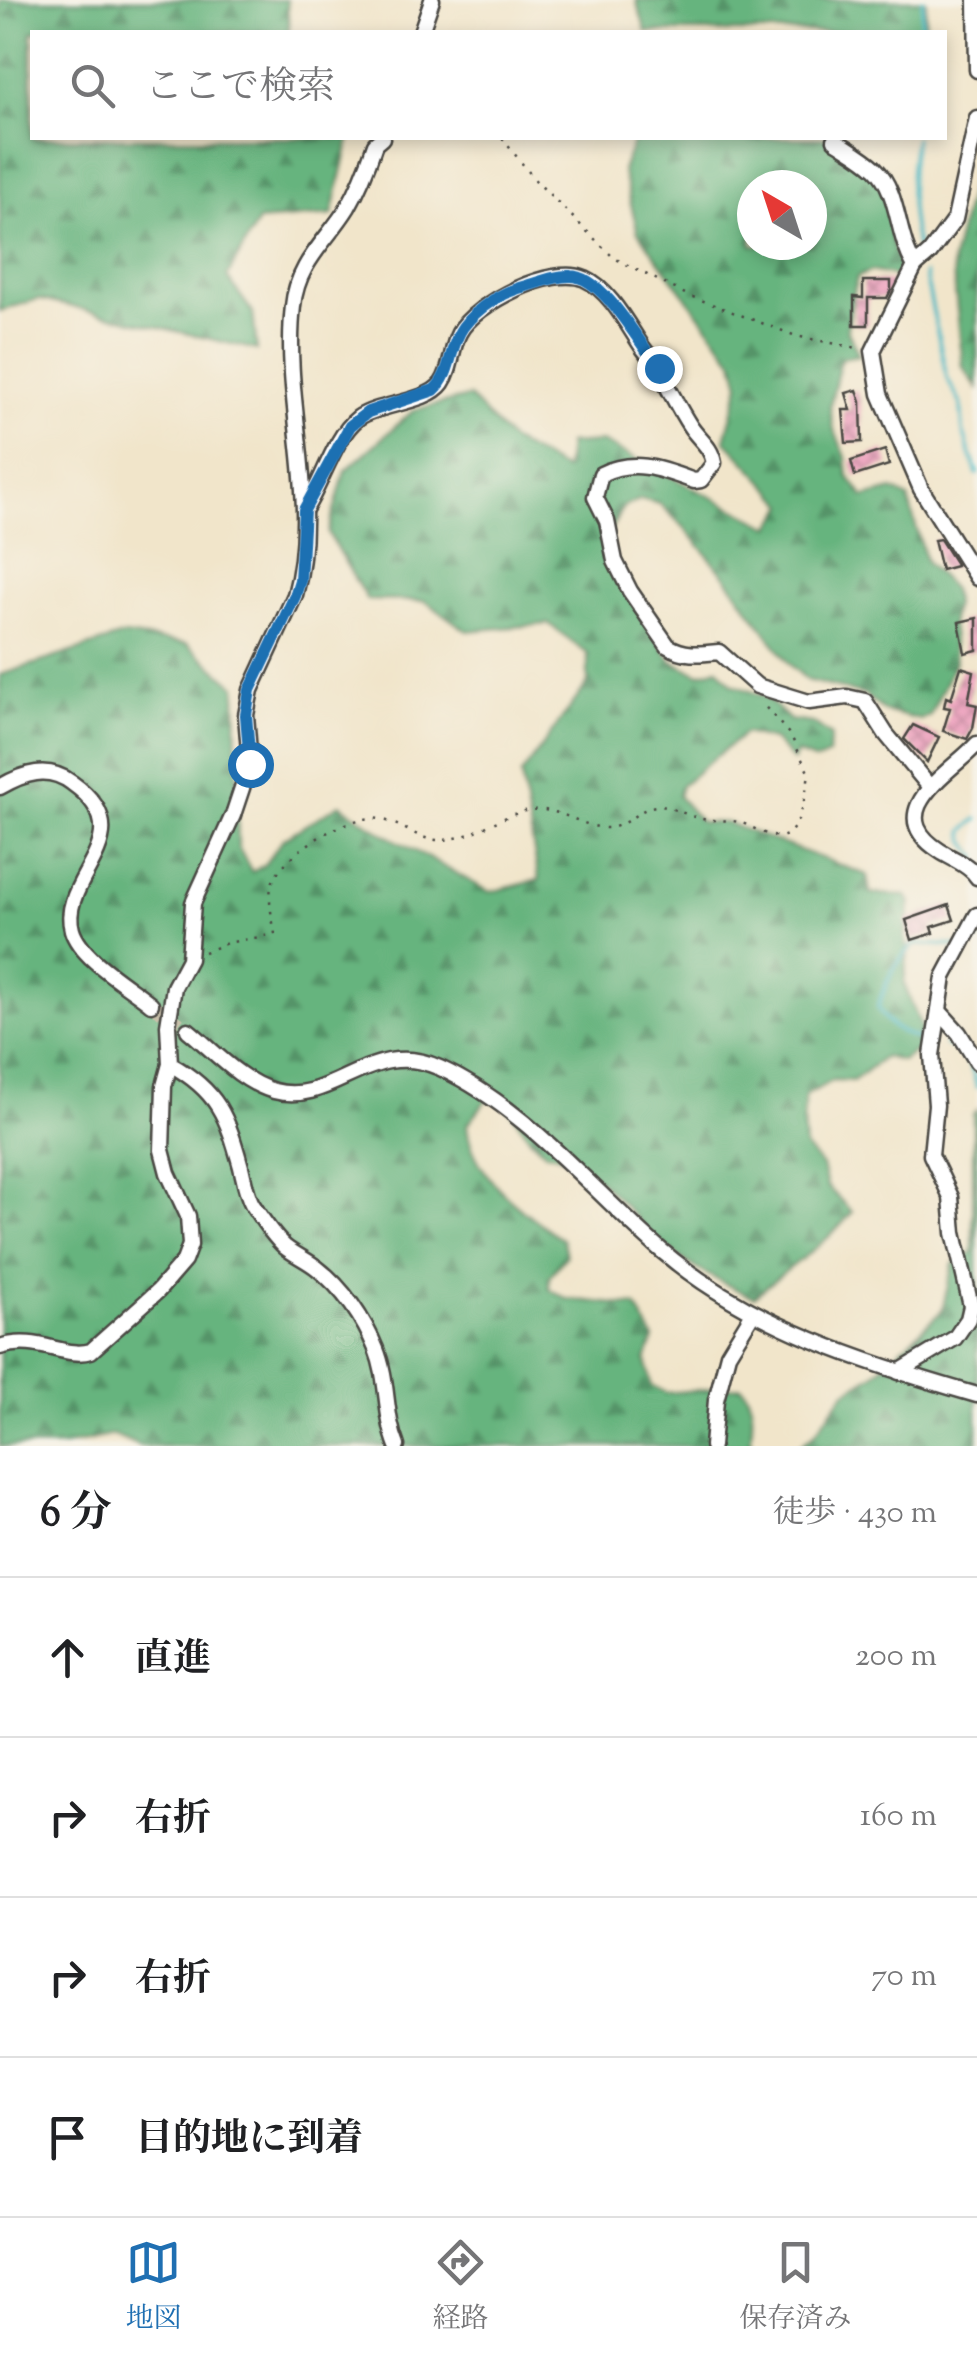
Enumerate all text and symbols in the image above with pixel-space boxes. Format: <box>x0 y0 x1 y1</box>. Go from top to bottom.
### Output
search box <box>30 30 947 140</box>
icon: search <box>65 58 120 113</box>
text: ここで検索 <box>145 62 335 116</box>
north arrow <box>737 170 827 260</box>
route end <box>637 346 683 392</box>
route start <box>228 742 274 788</box>
text: 6 分 <box>40 1485 112 1545</box>
text: 徒歩 · 430 m <box>772 1491 937 1537</box>
icon: ahead <box>40 1630 95 1685</box>
text: 直進 <box>135 1634 211 1688</box>
text: 200 m <box>855 1634 937 1680</box>
icon: right <box>40 1790 95 1845</box>
text: 右折 <box>135 1794 211 1848</box>
text: 160 m <box>860 1794 937 1840</box>
icon: right <box>40 1950 95 2005</box>
text: 右折 <box>135 1954 211 2008</box>
text: 70 m <box>871 1954 937 2000</box>
icon: arrive <box>40 2110 95 2165</box>
text: 目的地に到着 <box>135 2114 363 2168</box>
tab: 地図 <box>125 2235 182 2340</box>
tab: 経路 <box>432 2235 489 2340</box>
tab: 保存済み <box>739 2235 852 2340</box>

